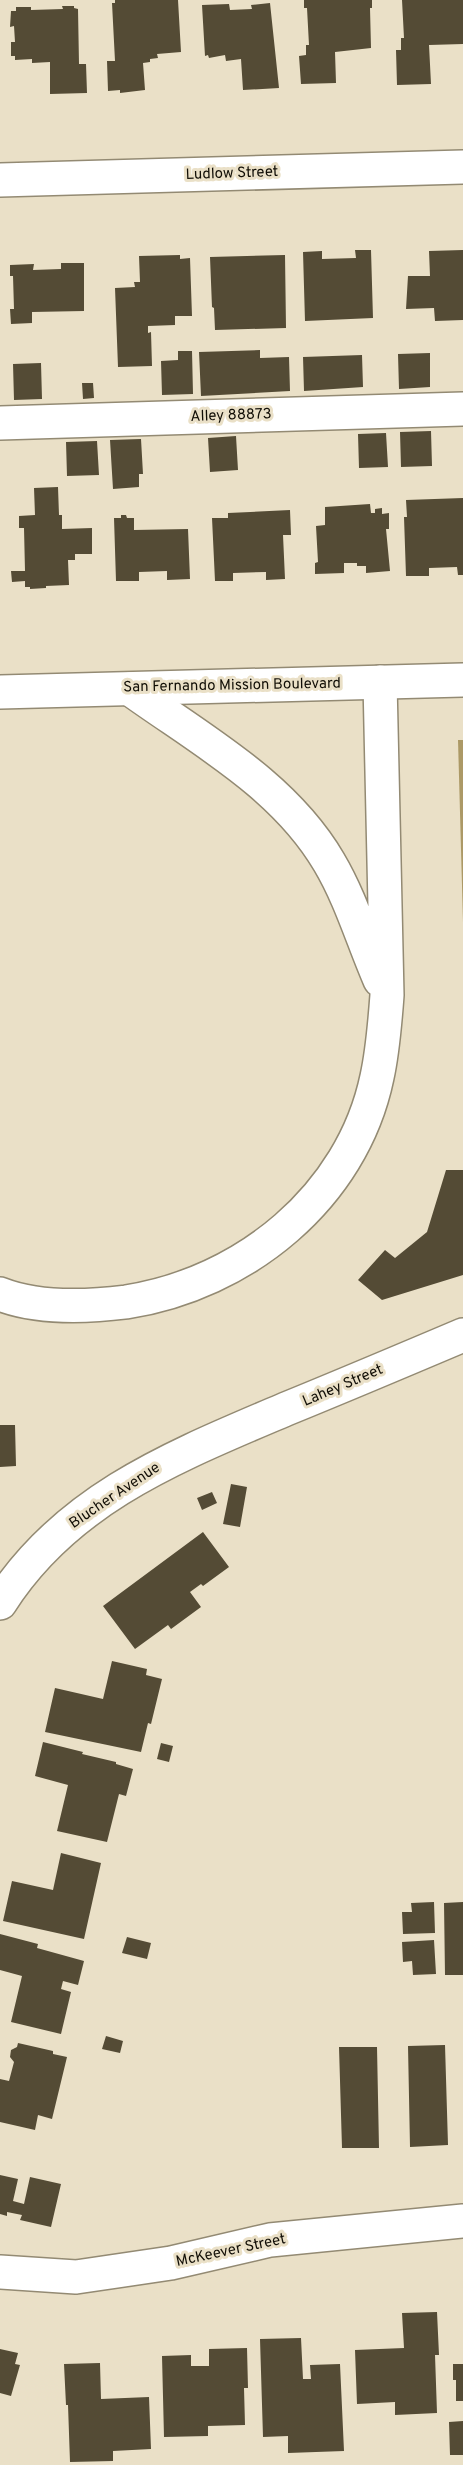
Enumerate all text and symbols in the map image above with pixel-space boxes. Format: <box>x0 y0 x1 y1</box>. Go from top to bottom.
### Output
street label: Ludlow Street <box>185 163 279 185</box>
street label: Alley 88873 <box>190 405 272 427</box>
street label: San Fernando Mission Boulevard <box>123 675 341 697</box>
street label: Lahey Street <box>300 1361 386 1411</box>
street label: Blucher Avenue <box>66 1459 164 1533</box>
street label: McKeever Street <box>174 2230 288 2272</box>

